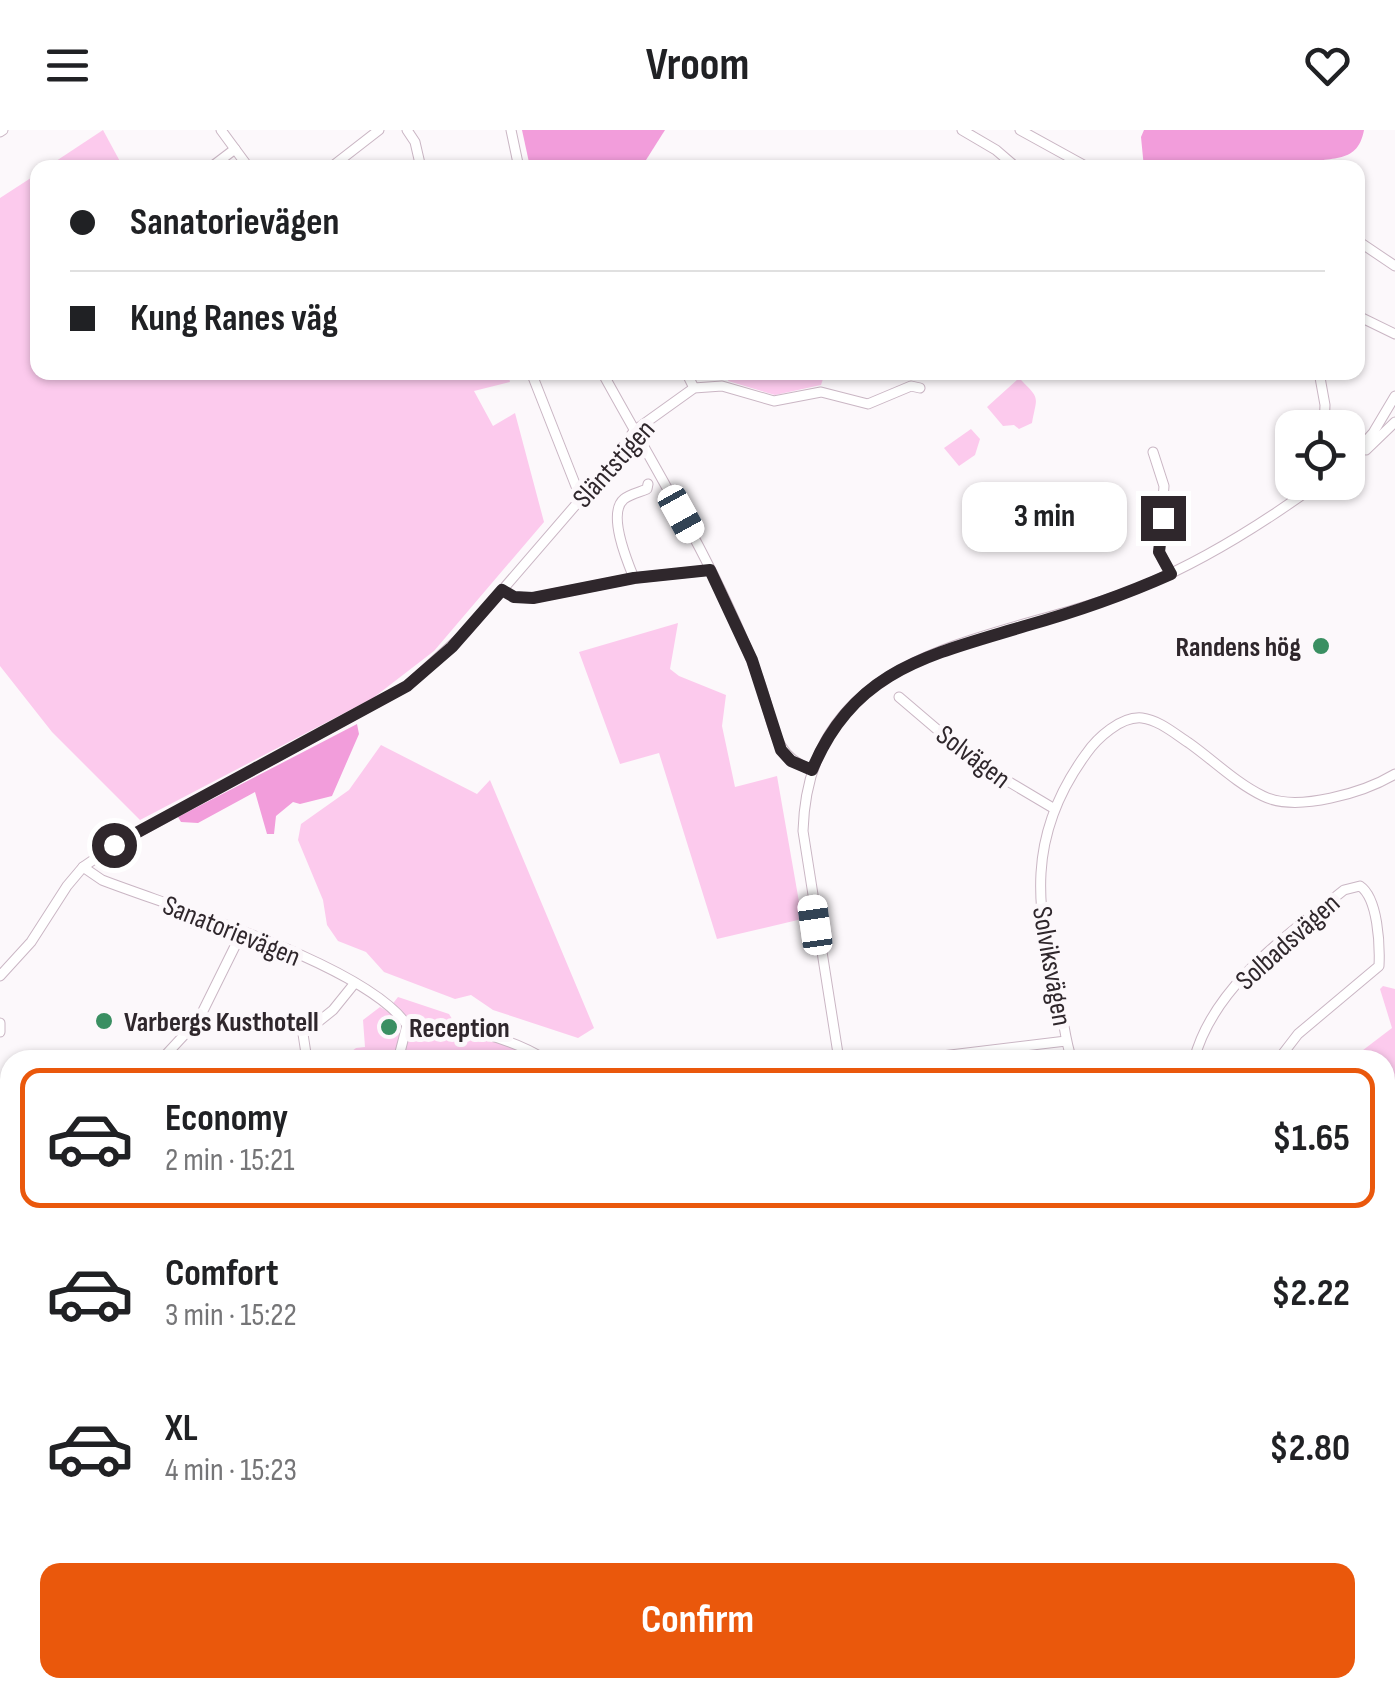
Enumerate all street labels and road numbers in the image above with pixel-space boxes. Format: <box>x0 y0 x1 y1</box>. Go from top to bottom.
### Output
street label: Släntstigen <box>566 413 662 515</box>
street label: Solvägen <box>929 719 1017 796</box>
street label: Solbadsvägen <box>1229 887 1347 997</box>
street label: Sanatorievägen <box>158 889 305 974</box>
street label: Solviksvägen <box>1025 904 1078 1029</box>

